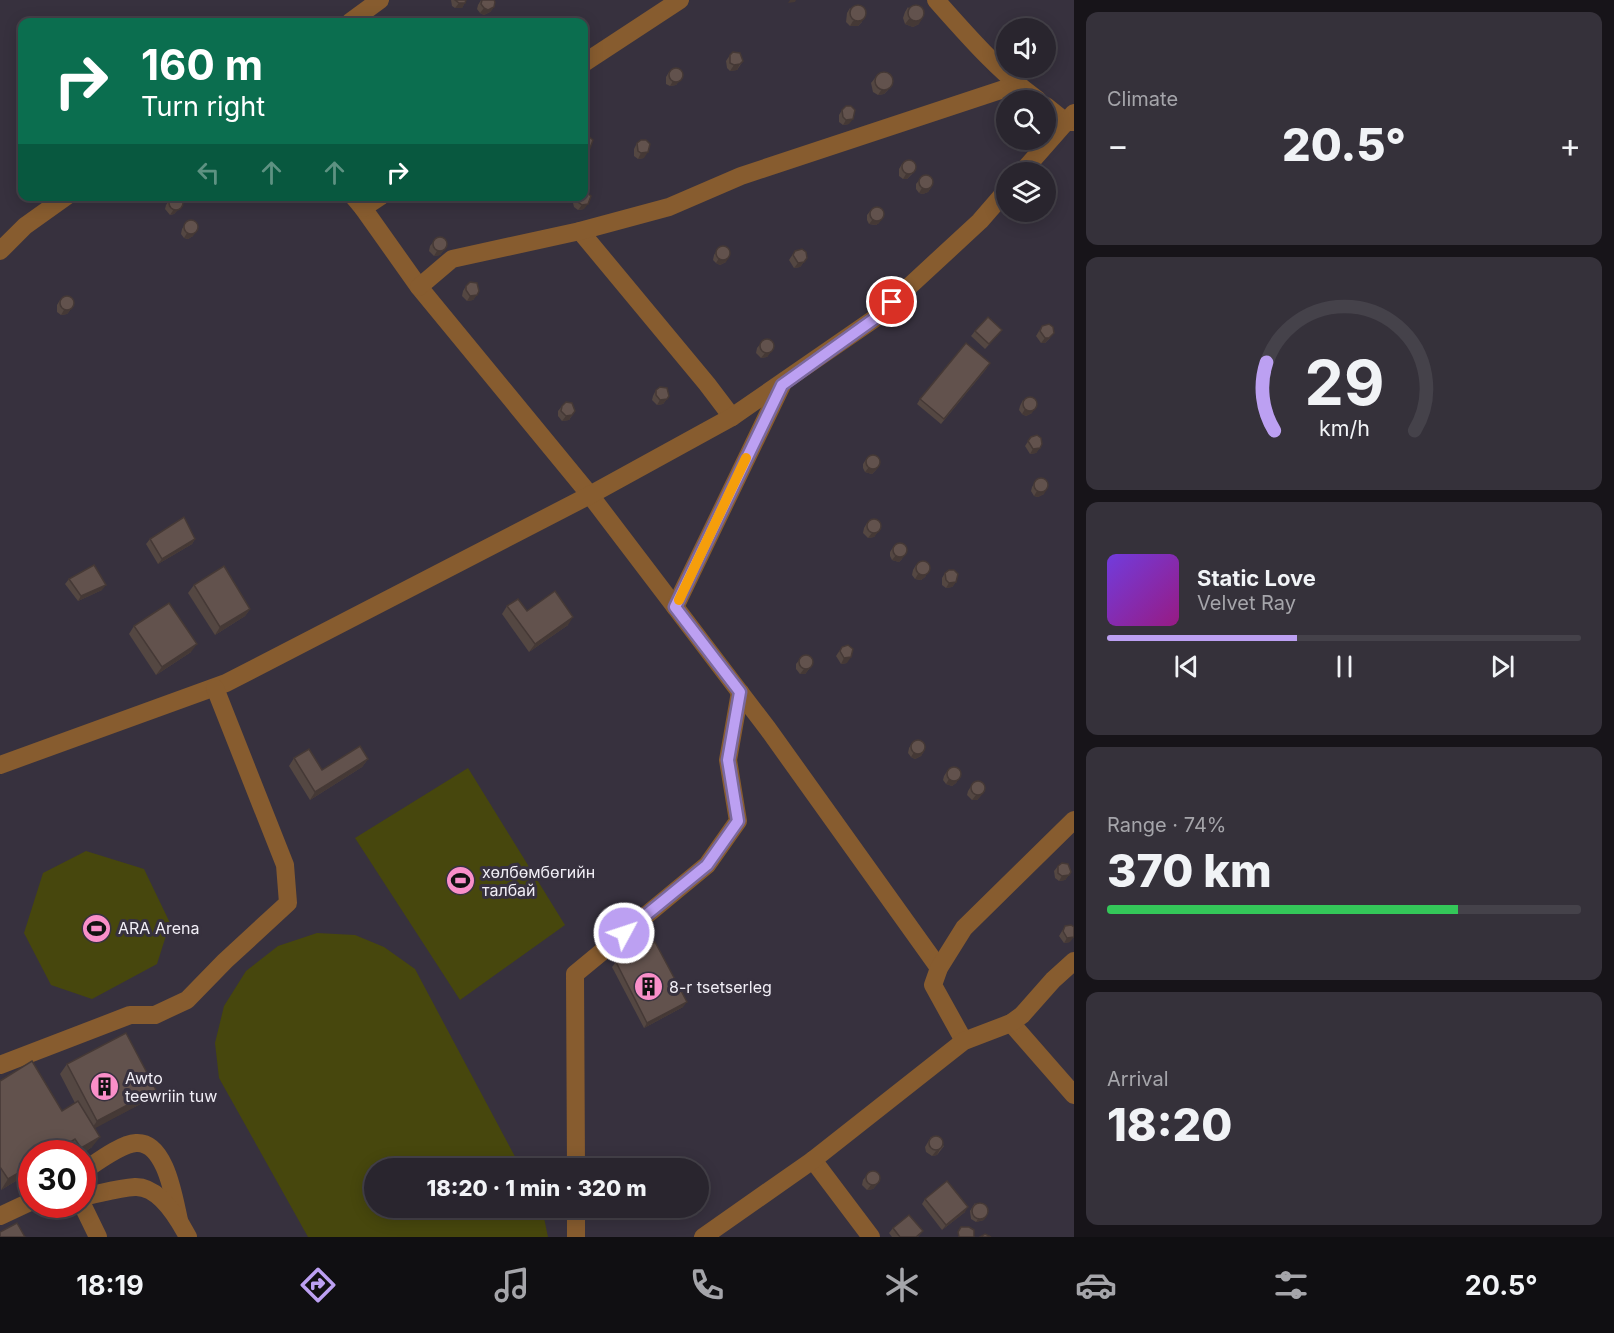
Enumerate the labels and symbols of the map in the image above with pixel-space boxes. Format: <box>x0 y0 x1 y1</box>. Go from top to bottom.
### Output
pin <box>866 276 917 327</box>
place label: хөлбөмбөгийн талбай <box>482 862 595 900</box>
sports icon: хөлбөмбөгийн талбай <box>445 865 477 897</box>
position arrow <box>592 901 656 965</box>
sports icon: ARA Arena <box>81 912 113 944</box>
place label: ARA Arena <box>118 918 199 938</box>
building icon: 8-r tsetserleg <box>632 971 664 1003</box>
place label: 8-r tsetserleg <box>669 977 772 997</box>
place label: Awto teewriin tuw <box>125 1068 217 1106</box>
building icon: Awto teewriin tuw <box>88 1071 120 1103</box>
speed limit sign: 30 <box>18 1140 96 1218</box>

